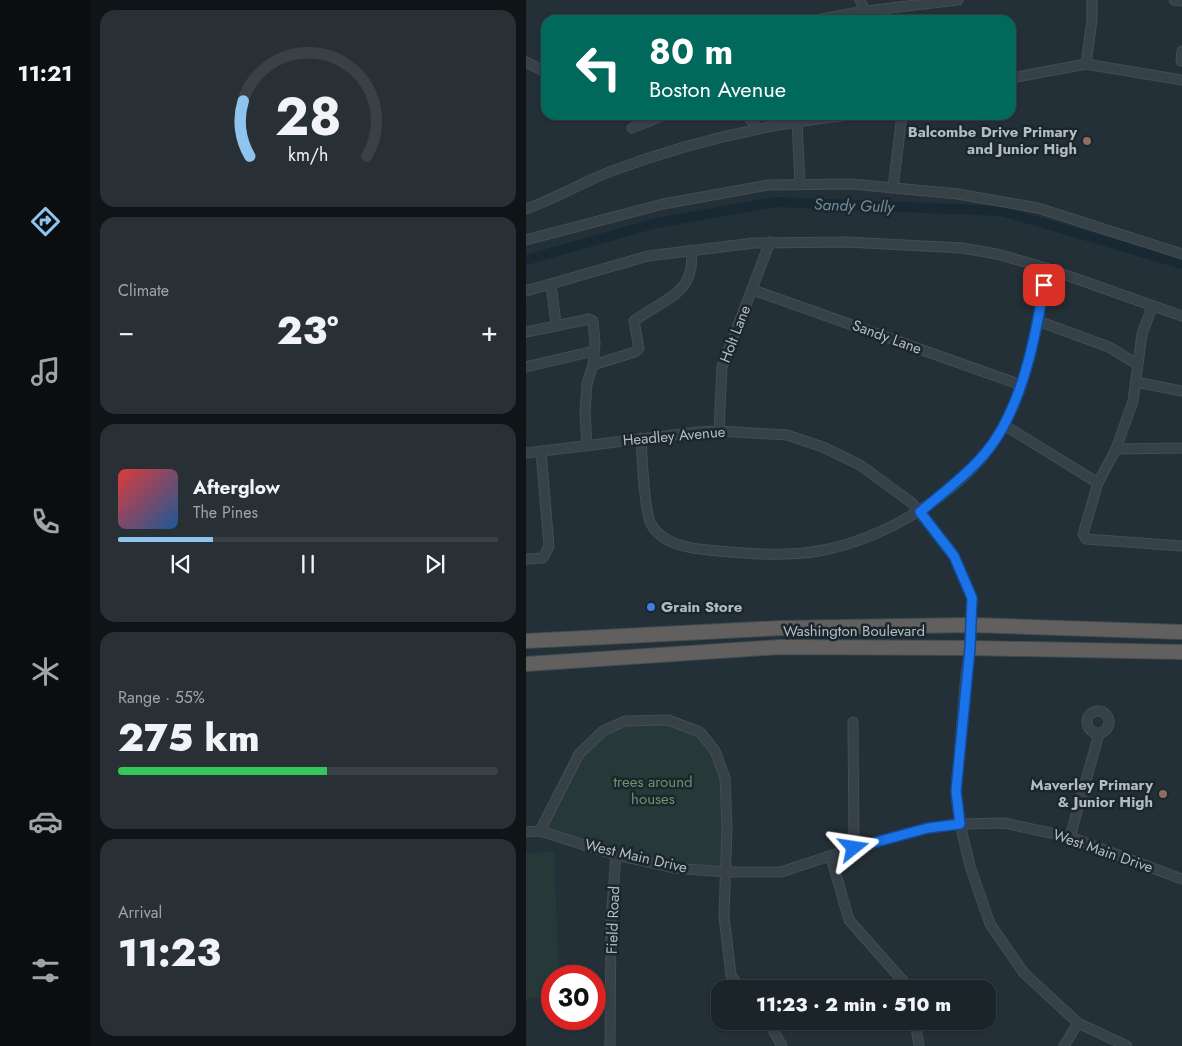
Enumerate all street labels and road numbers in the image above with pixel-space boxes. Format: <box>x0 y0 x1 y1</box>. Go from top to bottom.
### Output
street label: Holt Lane <box>714 302 756 366</box>
street label: Sandy Lane <box>849 314 925 360</box>
street label: Headley Avenue <box>622 421 727 451</box>
street label: Washington Boulevard <box>783 620 925 642</box>
street label: West Main Drive <box>1050 824 1156 879</box>
street label: West Main Drive <box>583 834 690 879</box>
street label: Field Road <box>601 886 625 954</box>

